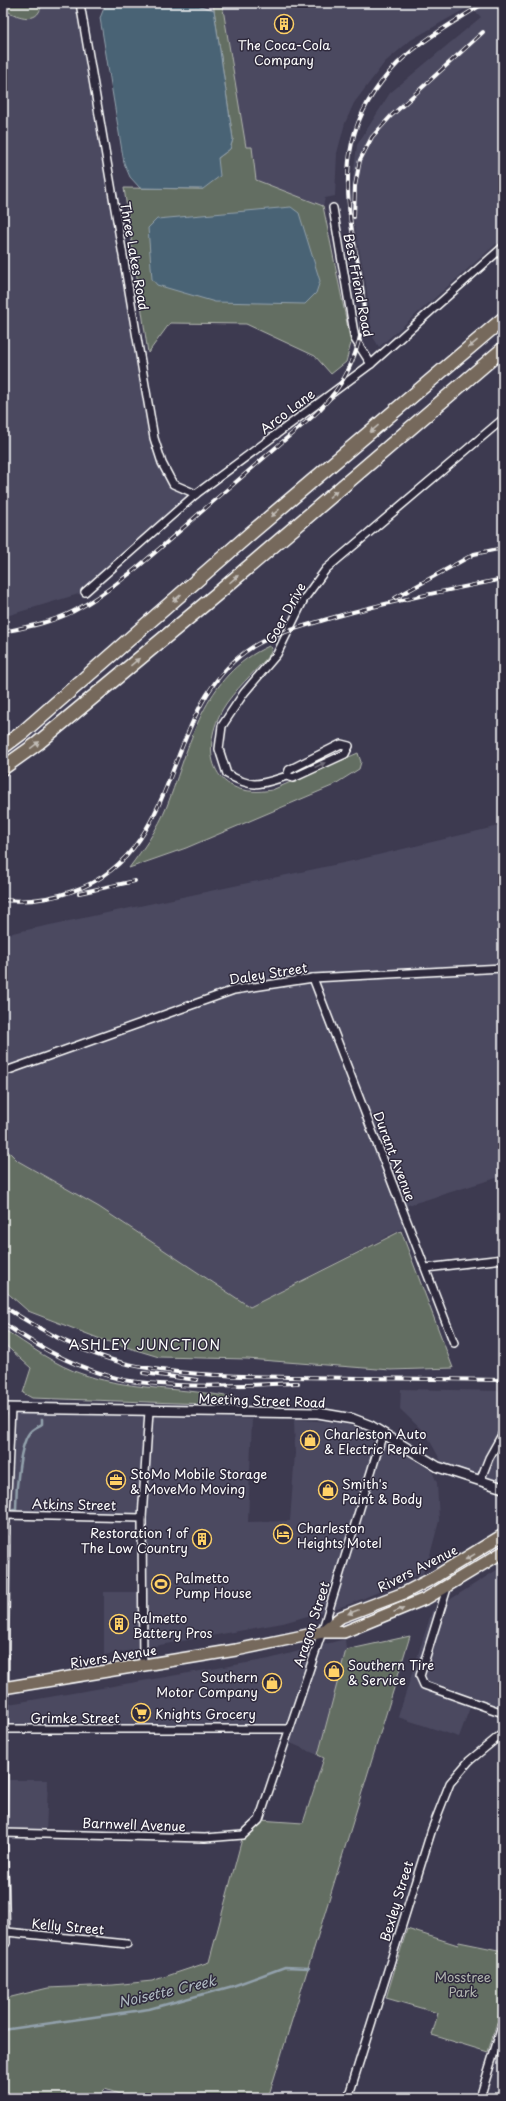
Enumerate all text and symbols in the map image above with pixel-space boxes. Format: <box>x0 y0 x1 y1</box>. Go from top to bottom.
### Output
building icon: The Coca-Cola Company <box>273 13 295 35</box>
place label: The Coca-Cola Company <box>238 35 331 69</box>
street label: Three Lakes Road <box>116 200 154 312</box>
street label: Best Friend Road <box>340 232 378 338</box>
one-way arrow <box>468 340 479 349</box>
street label: Arco Lane <box>255 384 319 438</box>
one-way arrow <box>369 424 380 433</box>
one-way arrow <box>328 490 338 499</box>
one-way arrow <box>271 508 280 517</box>
one-way arrow <box>229 574 240 583</box>
street label: Goer Drive <box>260 579 310 647</box>
one-way arrow <box>172 593 182 603</box>
one-way arrow <box>129 658 140 667</box>
one-way arrow <box>29 741 40 749</box>
one-way arrow <box>314 762 326 768</box>
street label: Daley Street <box>227 957 309 989</box>
street label: Durant Avenue <box>369 1108 421 1204</box>
district label: ASHLEY JUNCTION <box>69 1334 221 1355</box>
street label: Meeting Street Road <box>198 1388 326 1412</box>
place label: Charleston Auto & Electric Repair <box>324 1424 428 1458</box>
shop icon: Charleston Auto & Electric Repair <box>299 1429 321 1451</box>
place label: StoMo Mobile Storage & MoveMo Moving <box>130 1464 267 1498</box>
office icon: StoMo Mobile Storage & MoveMo Moving <box>105 1469 127 1491</box>
place label: Smith's Paint & Body <box>342 1474 422 1508</box>
shop icon: Smith's Paint & Body <box>317 1479 339 1501</box>
street label: Atkins Street <box>32 1494 116 1514</box>
place label: Charleston Heights Motel <box>297 1518 382 1552</box>
place label: Restoration 1 of The Low Country <box>81 1523 189 1557</box>
hotel icon: Charleston Heights Motel <box>272 1523 294 1545</box>
building icon: Restoration 1 of The Low Country <box>191 1528 213 1550</box>
street label: Rivers Avenue <box>374 1540 460 1596</box>
one-way arrow <box>464 1553 476 1560</box>
place label: Palmetto Pump House <box>175 1568 252 1602</box>
sports icon: Palmetto Pump House <box>150 1573 172 1595</box>
street label: Aragon Street <box>288 1579 334 1669</box>
one-way arrow <box>393 1607 405 1613</box>
place label: Palmetto Battery Pros <box>133 1608 213 1642</box>
one-way arrow <box>347 1610 359 1616</box>
building icon: Palmetto Battery Pros <box>108 1613 130 1635</box>
street label: Rivers Avenue <box>68 1640 158 1672</box>
place label: Southern Tire & Service <box>348 1655 434 1689</box>
shop icon: Southern Tire & Service <box>323 1660 345 1682</box>
place label: Southern Motor Company <box>156 1667 258 1701</box>
shop icon: Southern Motor Company <box>261 1672 283 1694</box>
supermarket icon: Knights Grocery <box>130 1702 152 1724</box>
place label: Knights Grocery <box>155 1704 256 1723</box>
street label: Grimke Street <box>31 1708 119 1727</box>
street label: Barnwell Avenue <box>82 1813 186 1835</box>
street label: Bexley Street <box>375 1858 417 1944</box>
street label: Kelly Street <box>31 1913 105 1939</box>
park label: Mosstree Park <box>435 1967 491 2001</box>
water label: Noisette Creek <box>116 1969 219 2012</box>

